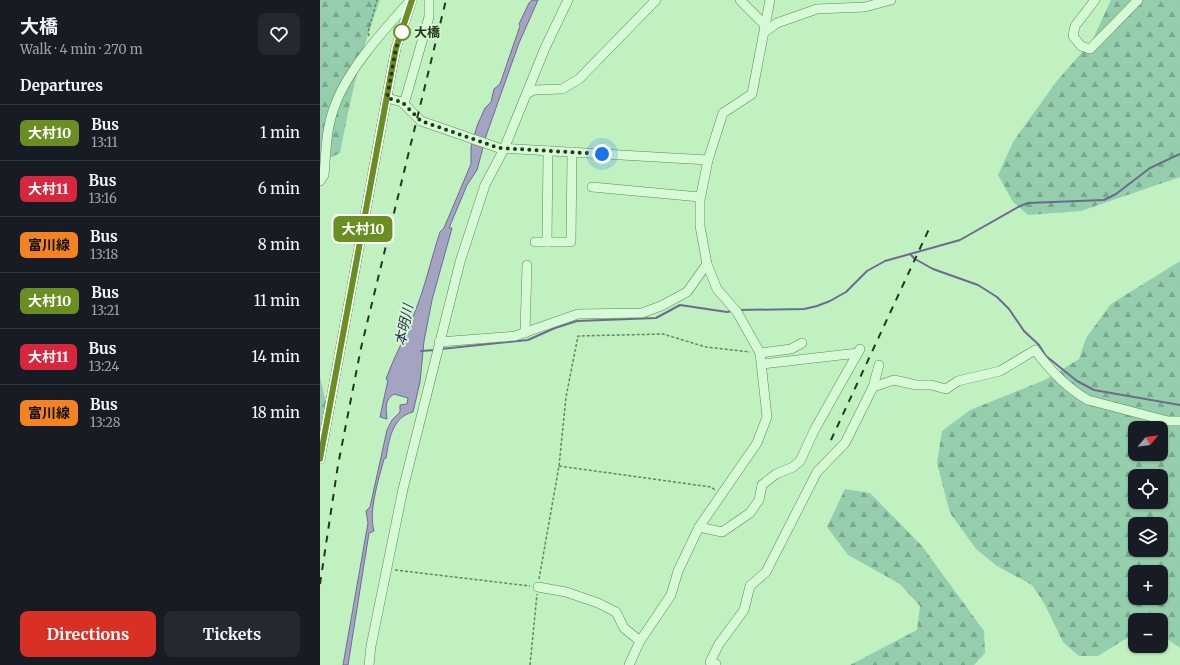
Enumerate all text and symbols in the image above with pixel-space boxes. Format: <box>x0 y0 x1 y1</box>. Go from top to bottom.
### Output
button: heart <box>258 13 300 55</box>
text: 大橋 <box>20 14 58 38</box>
marker: 大橋 <box>393 23 411 41</box>
place label: 大橋 <box>414 24 440 41</box>
text: Walk · 4 min · 270 m <box>20 41 143 58</box>
text: Departures <box>20 76 103 95</box>
text: Bus <box>91 115 119 134</box>
text: 1 min <box>260 123 300 142</box>
text: 大村10 <box>28 124 71 142</box>
text: 13:11 <box>91 134 118 151</box>
your location <box>592 144 612 164</box>
text: Bus <box>89 171 116 190</box>
text: 6 min <box>258 179 300 198</box>
text: 大村11 <box>28 180 69 198</box>
text: 13:16 <box>89 190 117 207</box>
line badge: 大村10 <box>335 216 391 242</box>
text: 大村10 <box>341 220 385 238</box>
text: Bus <box>90 227 118 246</box>
text: 8 min <box>258 235 300 254</box>
text: 富川線 <box>28 236 70 254</box>
text: 13:18 <box>90 246 118 263</box>
text: Bus <box>91 283 119 302</box>
text: 11 min <box>254 291 300 310</box>
text: 大村10 <box>28 292 71 310</box>
water label: 本明川 <box>391 301 418 347</box>
text: 13:21 <box>91 302 120 319</box>
text: Bus <box>89 339 116 358</box>
text: 14 min <box>252 347 300 366</box>
text: 大村11 <box>28 348 69 366</box>
text: 13:24 <box>89 358 119 375</box>
text: Bus <box>90 395 118 414</box>
text: 18 min <box>252 403 300 422</box>
text: 富川線 <box>28 404 70 422</box>
text: 13:28 <box>90 414 121 431</box>
north arrow <box>1128 421 1168 461</box>
map controls <box>1128 421 1168 653</box>
button: locate <box>1128 469 1168 509</box>
button: layers <box>1128 517 1168 557</box>
button: + <box>1128 565 1168 605</box>
button: Directions <box>20 611 156 657</box>
button: Tickets <box>164 611 300 657</box>
button: − <box>1128 613 1168 653</box>

